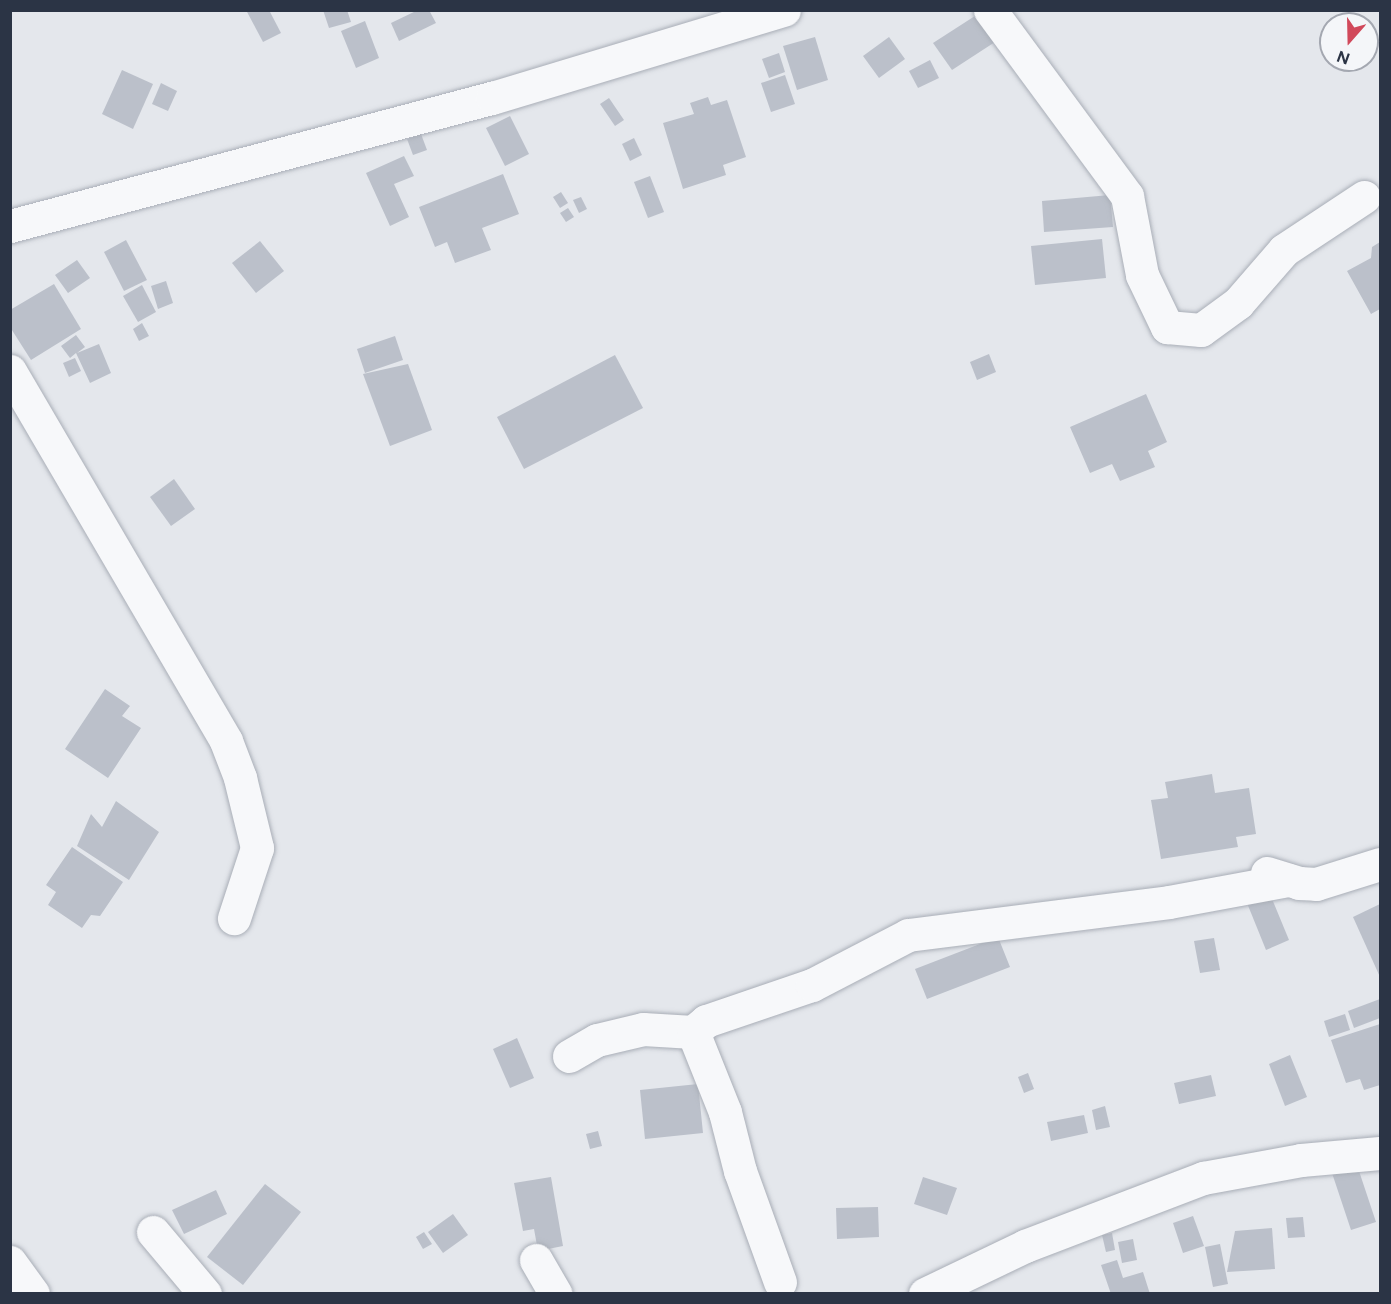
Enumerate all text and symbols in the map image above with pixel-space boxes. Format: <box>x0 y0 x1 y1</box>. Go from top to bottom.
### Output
north arrow <box>1319 12 1379 72</box>
text: N <box>1334 46 1352 69</box>

